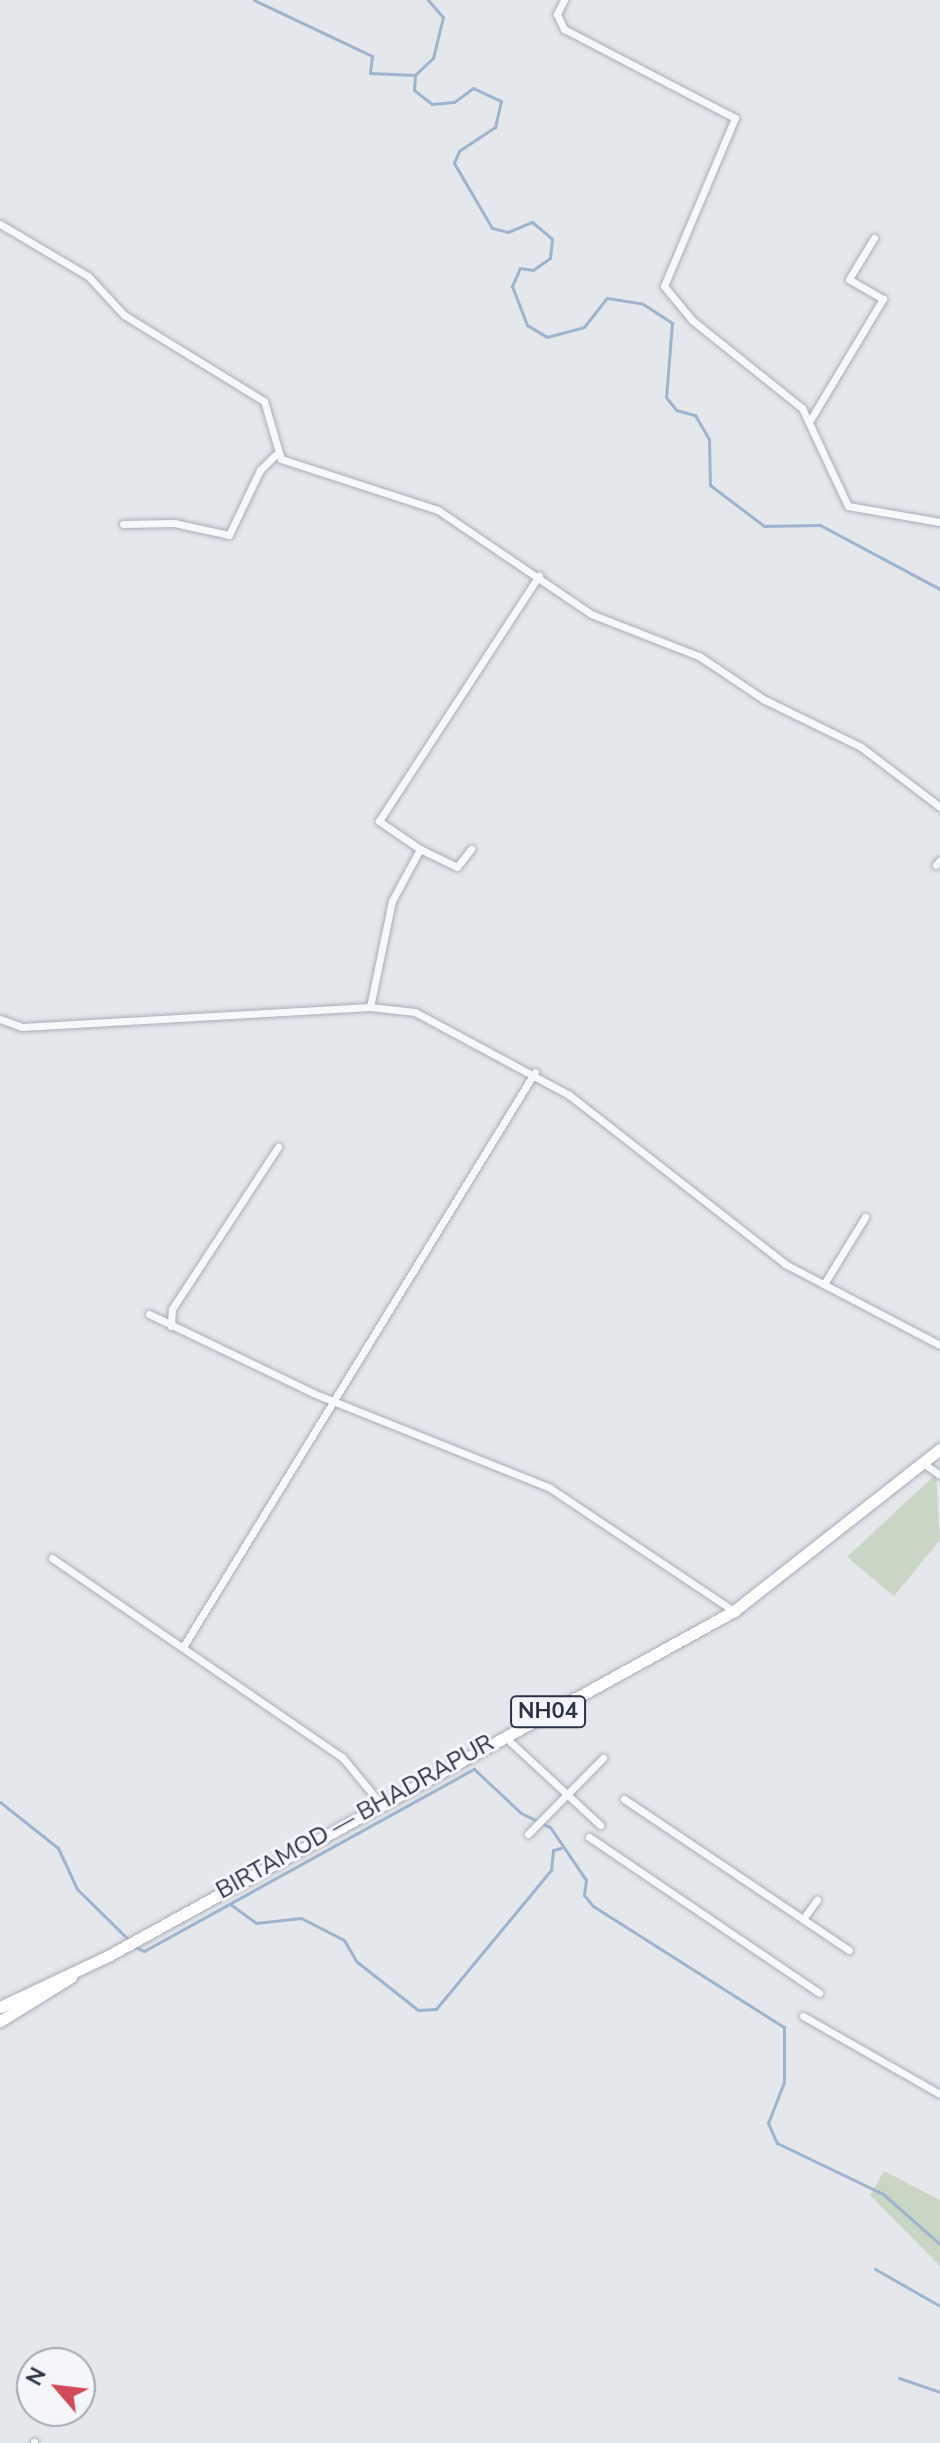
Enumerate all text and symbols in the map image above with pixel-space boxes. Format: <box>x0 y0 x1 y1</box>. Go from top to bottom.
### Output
road number: NH04 <box>510 1694 586 1730</box>
street label: BIRTAMOD — BHADRAPUR <box>211 1729 499 1905</box>
north arrow <box>16 2347 96 2427</box>
text: N <box>19 2362 54 2391</box>

